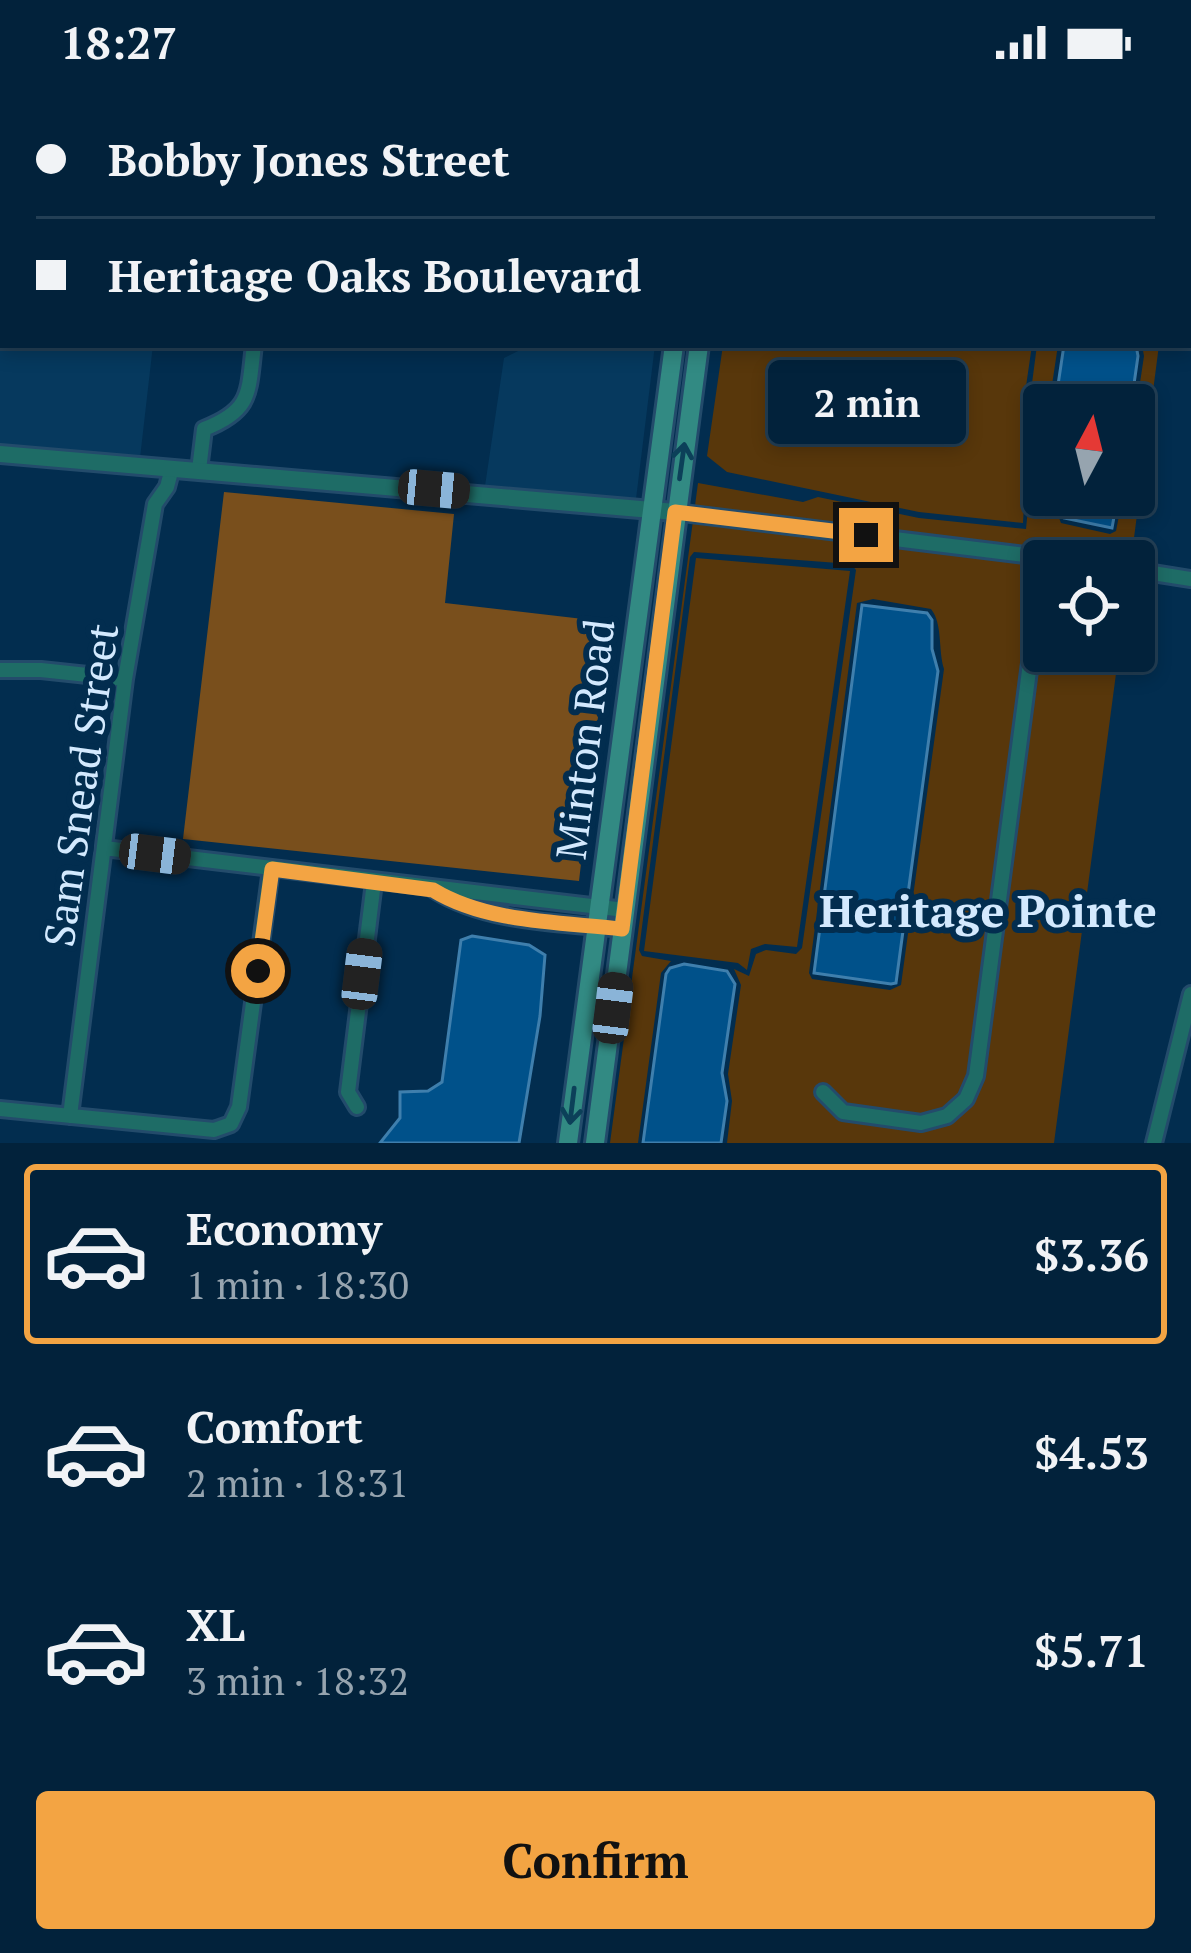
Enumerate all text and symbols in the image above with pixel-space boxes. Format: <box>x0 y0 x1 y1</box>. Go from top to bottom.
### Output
text: 18:27 <box>60 12 177 72</box>
text: Bobby Jones Street <box>108 129 510 189</box>
text: Heritage Oaks Boulevard <box>108 245 641 305</box>
callout: 2 min <box>767 361 965 445</box>
text: 2 min <box>814 376 920 428</box>
north arrow <box>1023 384 1155 516</box>
map controls <box>1023 384 1155 672</box>
one-way arrow <box>671 442 694 481</box>
car <box>397 468 471 510</box>
route end <box>839 508 893 562</box>
button: locate <box>1023 540 1155 672</box>
street label: Minton Road <box>541 616 627 862</box>
street label: Sam Snead Street <box>30 620 130 950</box>
car <box>117 832 193 876</box>
district label: Heritage Pointe <box>819 880 1157 940</box>
car <box>340 936 384 1012</box>
route start <box>231 944 285 998</box>
car <box>591 970 635 1046</box>
one-way arrow <box>561 1085 583 1124</box>
text: Economy <box>186 1198 382 1258</box>
icon: car <box>42 1200 150 1308</box>
text: $3.36 <box>1034 1224 1149 1284</box>
text: 1 min · 18:30 <box>186 1258 409 1310</box>
text: Comfort <box>186 1396 363 1456</box>
icon: car <box>42 1398 150 1506</box>
text: $4.53 <box>1034 1422 1149 1482</box>
text: 2 min · 18:31 <box>186 1456 409 1508</box>
text: XL <box>186 1594 245 1654</box>
icon: car <box>42 1596 150 1704</box>
text: $5.71 <box>1034 1620 1149 1680</box>
text: 3 min · 18:32 <box>186 1654 409 1706</box>
button: Confirm <box>36 1791 1155 1929</box>

